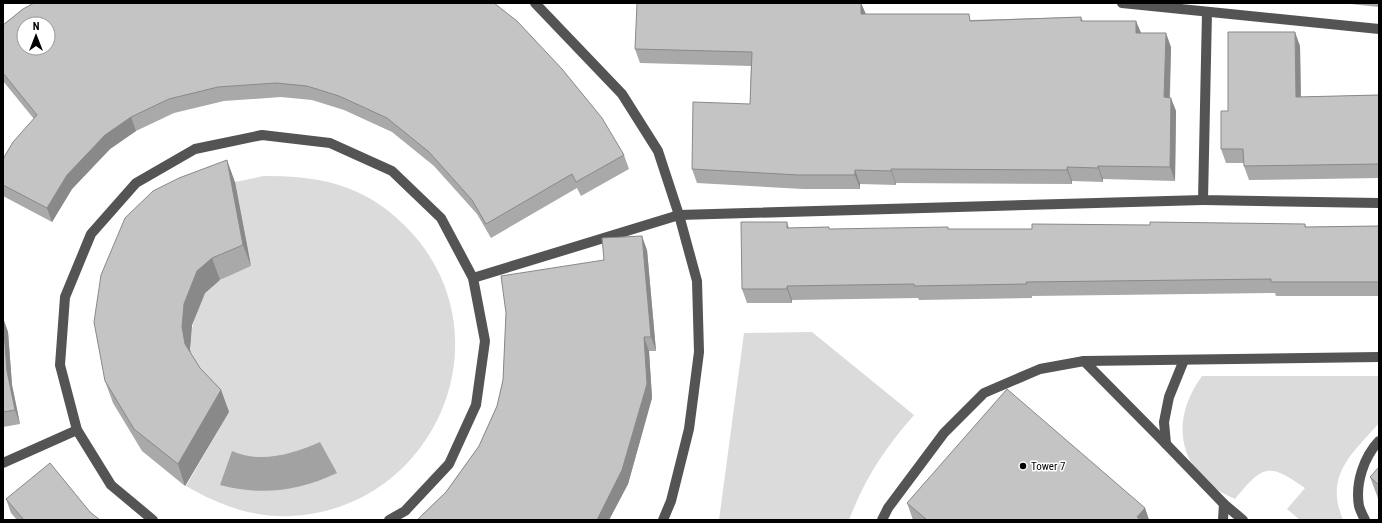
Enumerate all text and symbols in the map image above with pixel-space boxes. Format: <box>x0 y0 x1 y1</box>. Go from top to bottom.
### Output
north arrow <box>16 16 56 56</box>
text: N <box>33 20 40 33</box>
place label: Tower 7 <box>1031 460 1065 473</box>
marker: Tower 7 <box>1018 461 1028 471</box>

